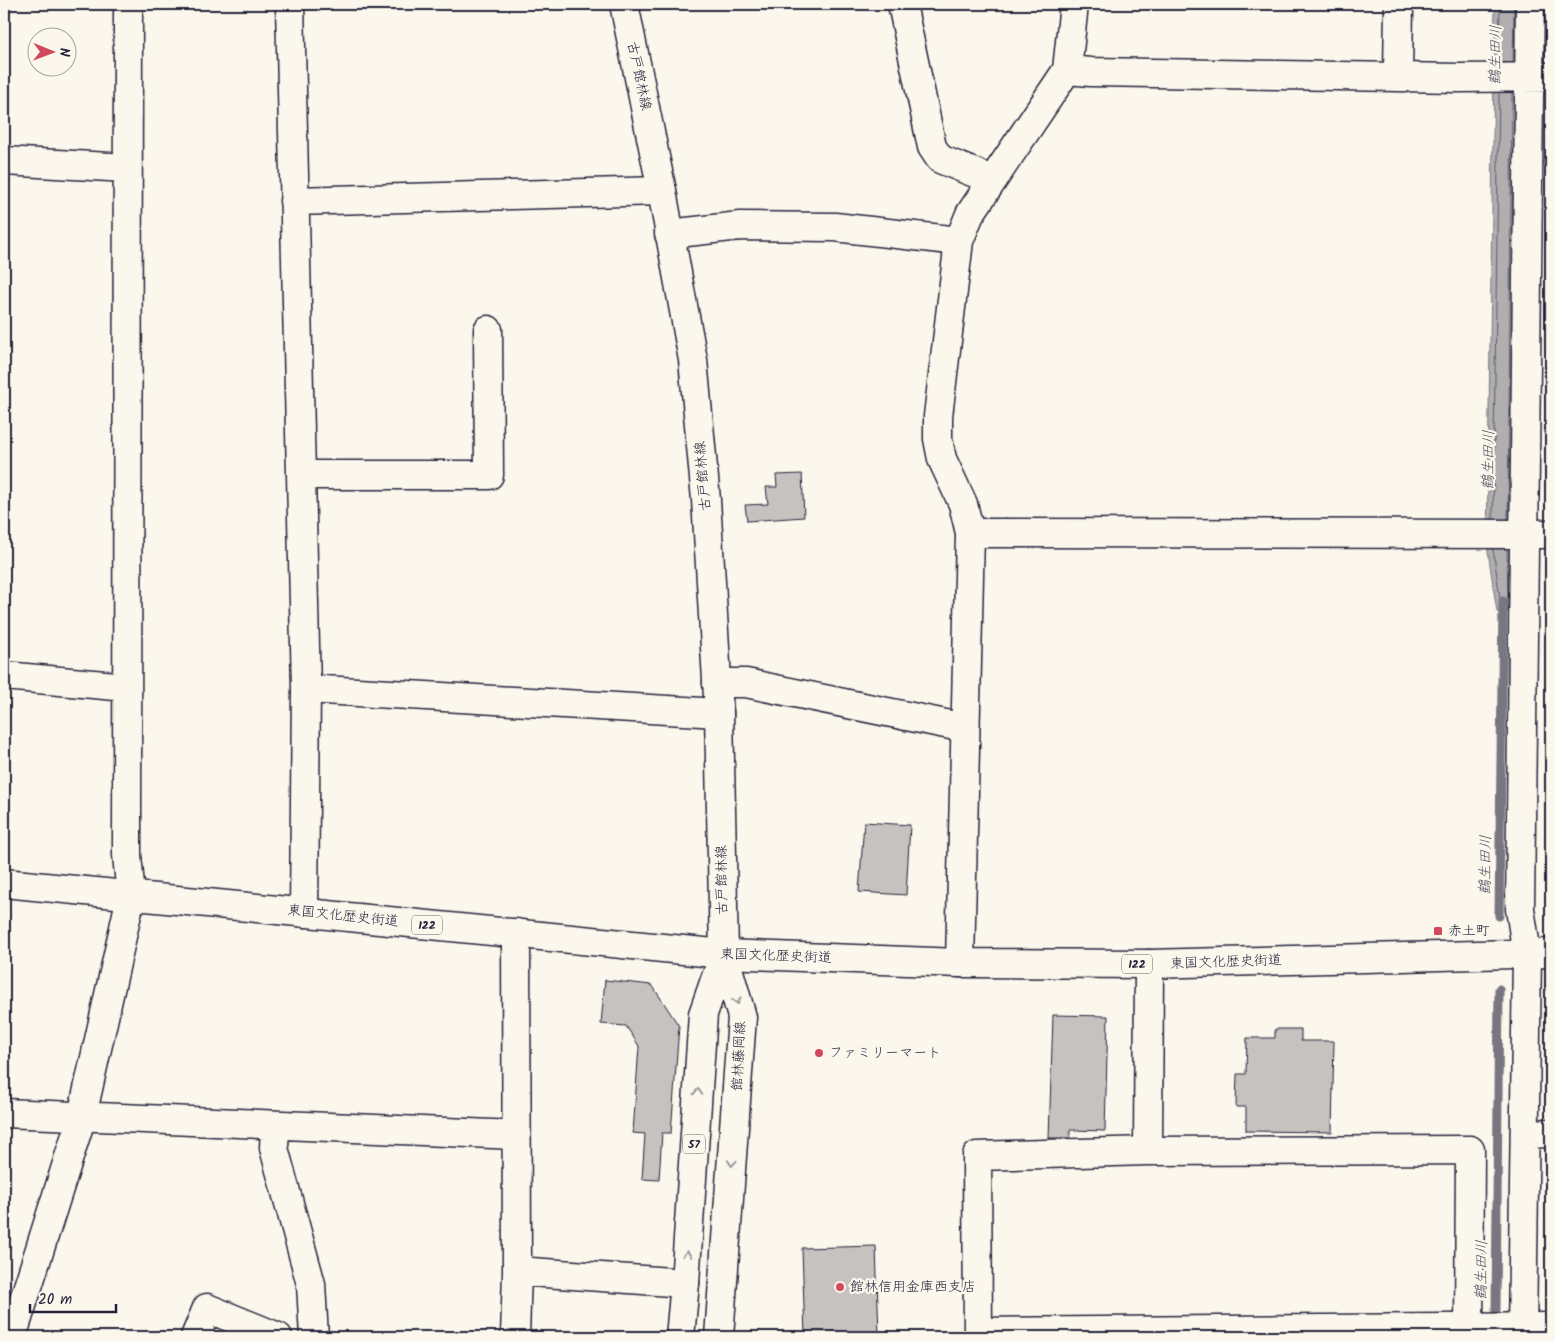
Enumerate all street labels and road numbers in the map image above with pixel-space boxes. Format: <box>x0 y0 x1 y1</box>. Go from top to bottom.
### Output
street label: 古戸館林線 <box>621 39 657 113</box>
street label: 古戸館林線 <box>689 440 717 512</box>
street label: 古戸館林線 <box>710 845 734 915</box>
street label: 東国文化歴史街道 <box>286 899 400 933</box>
road number: 122 <box>412 916 442 934</box>
street label: 東国文化歴史街道 <box>720 943 832 969</box>
street label: 東国文化歴史街道 <box>1170 949 1282 975</box>
road number: 122 <box>1122 954 1152 974</box>
street label: 館林藤岡線 <box>726 1020 752 1092</box>
road number: 57 <box>683 1134 705 1154</box>

